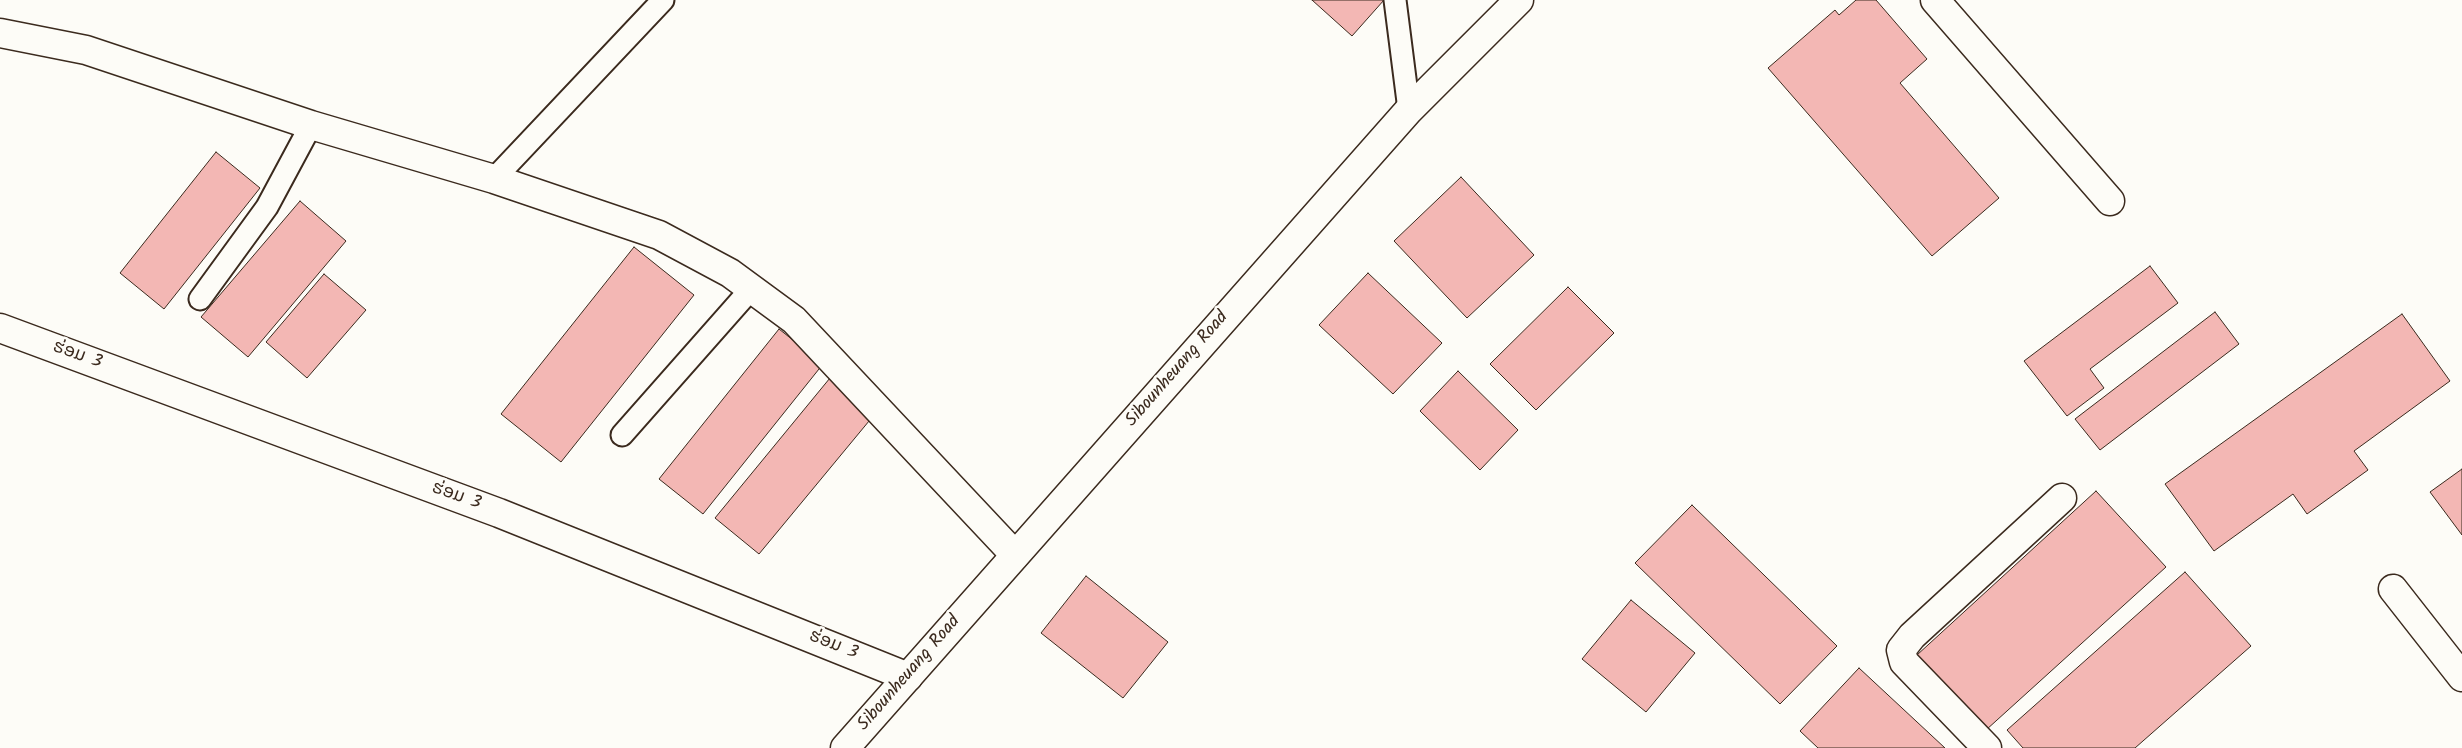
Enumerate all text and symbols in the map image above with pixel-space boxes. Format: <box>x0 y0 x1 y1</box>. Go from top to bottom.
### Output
street label: Sibounheuang Road <box>1122 308 1234 432</box>
street label: ຮ່ອມ 3 <box>49 337 105 375</box>
street label: ຮ່ອມ 3 <box>428 478 484 516</box>
street label: Sibounheuang Road <box>854 612 966 736</box>
street label: ຮ່ອມ 3 <box>805 626 861 666</box>

